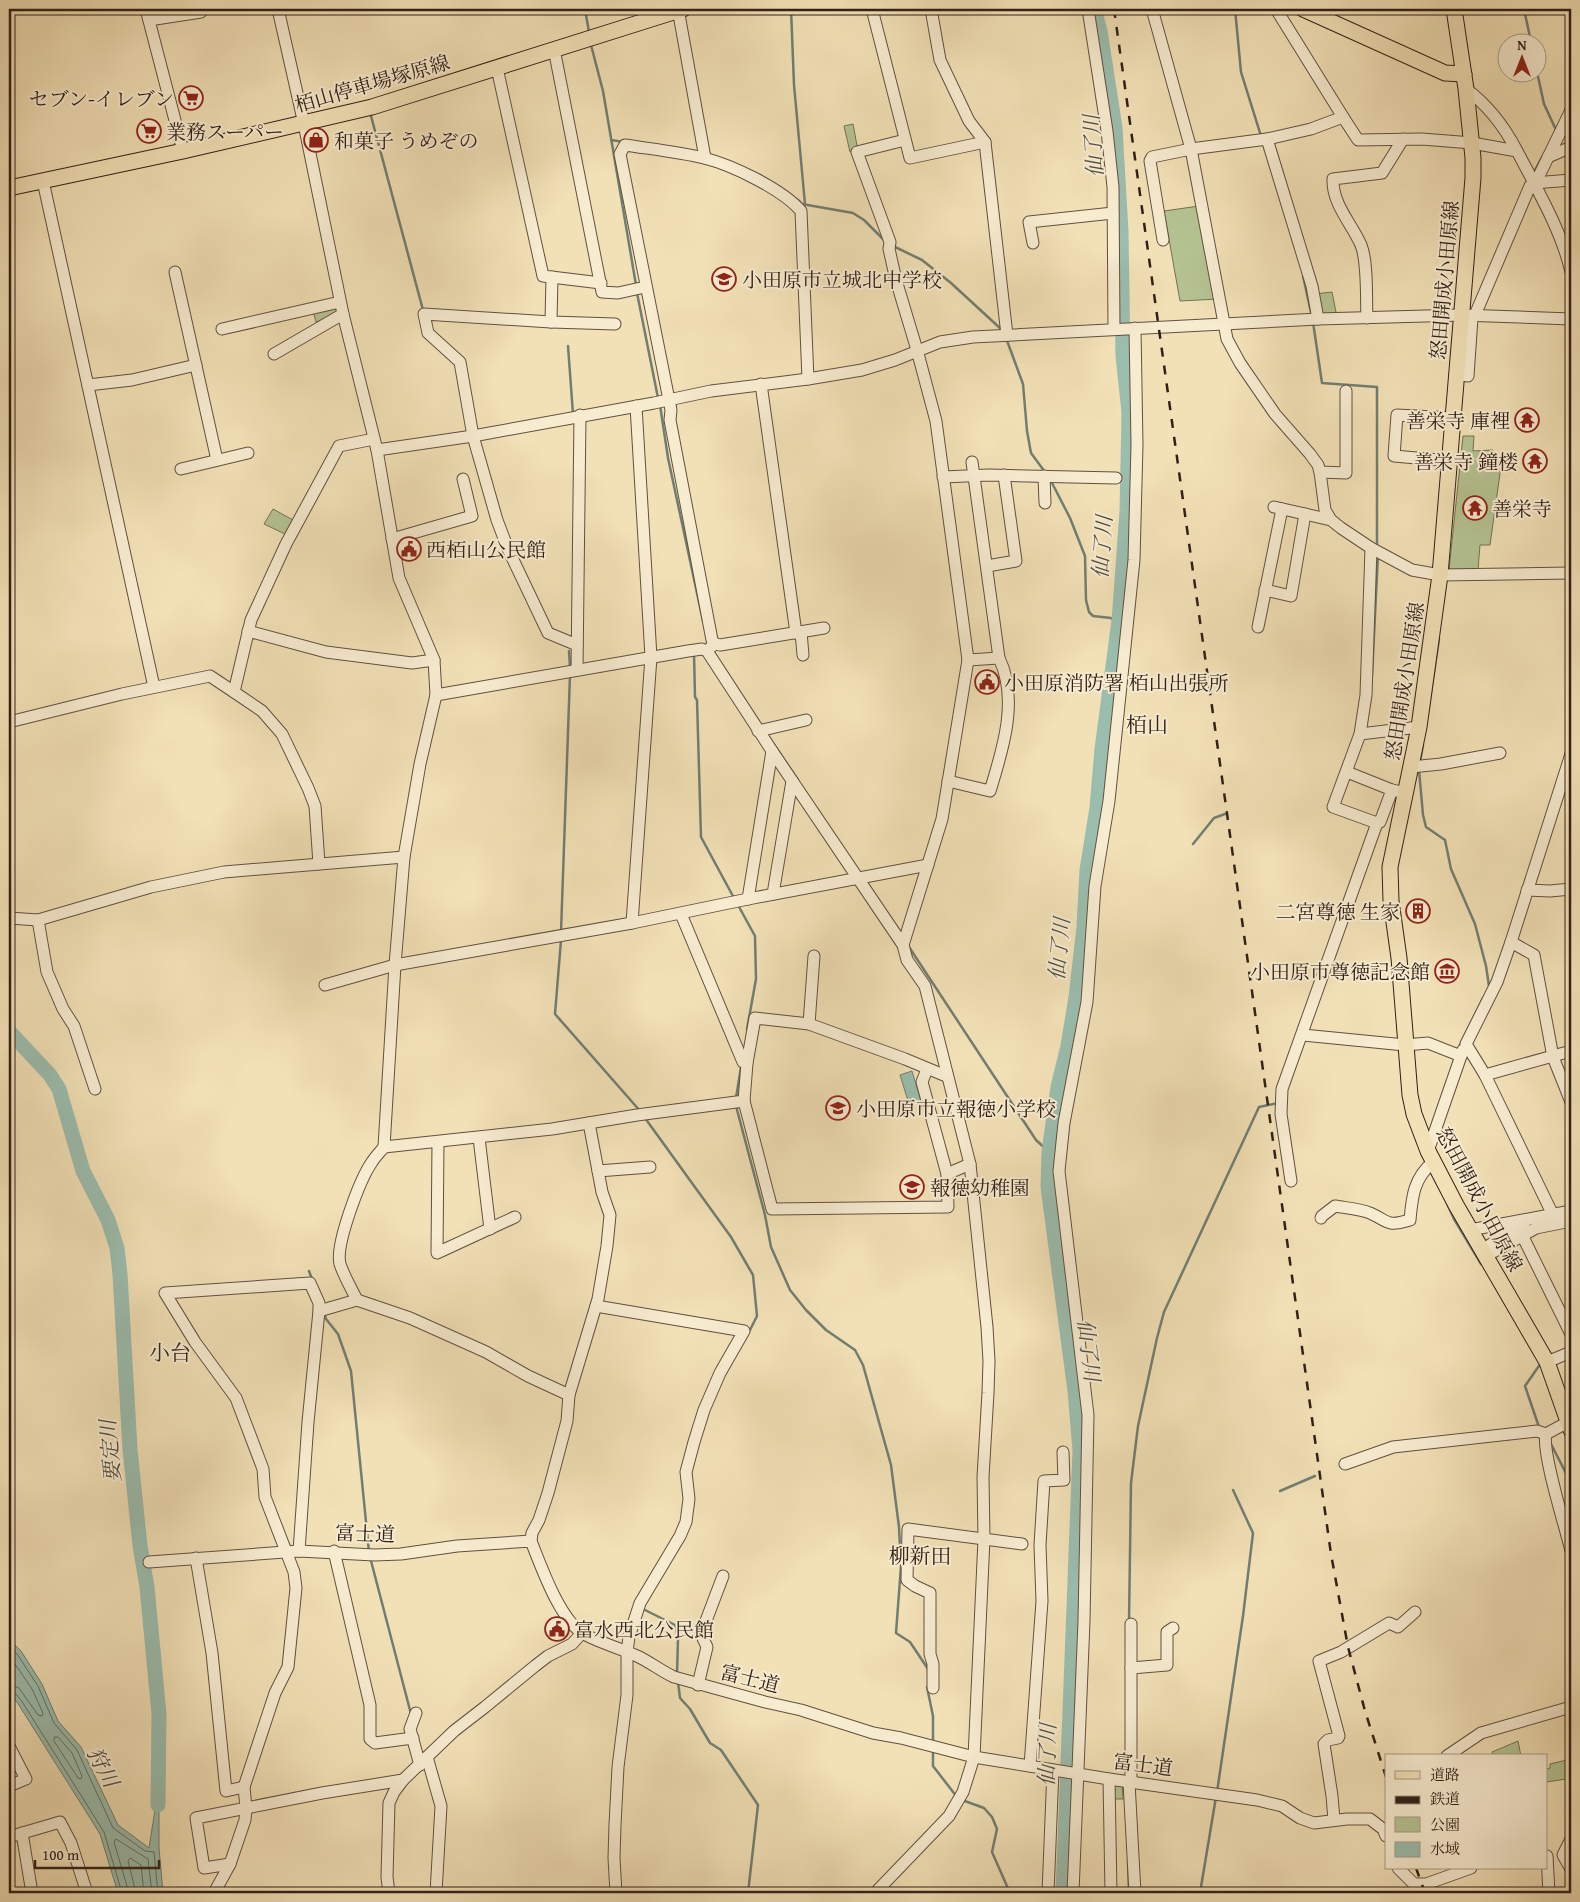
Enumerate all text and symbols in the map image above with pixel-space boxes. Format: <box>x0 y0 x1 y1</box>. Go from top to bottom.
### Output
north arrow <box>1498 32 1548 82</box>
text: N <box>1517 35 1527 55</box>
street label: 栢山停車場塚原線 <box>291 47 453 119</box>
place label: セブン-イレブン <box>29 84 174 113</box>
supermarket icon: セブン-イレブン <box>178 85 204 111</box>
water label: 仙了川 <box>1075 112 1111 179</box>
place label: 業務スーパー <box>166 117 284 146</box>
supermarket icon: 業務スーパー <box>136 118 162 144</box>
place label: 和菓子 うめぞの <box>334 126 478 155</box>
shop icon: 和菓子 うめぞの <box>303 127 329 153</box>
street label: 怒田開成小田原線 <box>1423 199 1465 361</box>
place label: 小田原市立城北中学校 <box>742 265 942 294</box>
school or university icon: 小田原市立城北中学校 <box>711 266 737 292</box>
place label: 善栄寺 庫裡 <box>1406 406 1510 435</box>
temple icon: 善栄寺 庫裡 <box>1514 407 1540 433</box>
place label: 善栄寺 鐘楼 <box>1414 447 1518 476</box>
temple icon: 善栄寺 鐘楼 <box>1522 448 1548 474</box>
place label: 善栄寺 <box>1492 494 1552 523</box>
temple icon: 善栄寺 <box>1462 495 1488 521</box>
water label: 仙了川 <box>1084 513 1120 580</box>
place label: 西栢山公民館 <box>426 535 546 564</box>
public building icon: 西栢山公民館 <box>396 536 422 562</box>
street label: 怒田開成小田原線 <box>1377 600 1431 762</box>
place label: 小田原消防署 栢山出張所 <box>1004 668 1228 697</box>
public building icon: 小田原消防署 栢山出張所 <box>974 669 1000 695</box>
district label: 栢山 <box>1126 709 1168 740</box>
place label: 二宮尊徳 生家 <box>1276 897 1400 926</box>
building icon: 二宮尊徳 生家 <box>1405 898 1431 924</box>
water label: 仙了川 <box>1041 914 1077 982</box>
place label: 小田原市尊徳記念館 <box>1250 957 1430 986</box>
museum icon: 小田原市尊徳記念館 <box>1434 958 1460 984</box>
place label: 小田原市立報徳小学校 <box>856 1094 1056 1123</box>
school or university icon: 小田原市立報徳小学校 <box>825 1095 851 1121</box>
street label: 怒田開成小田原線 <box>1430 1122 1530 1276</box>
place label: 報徳幼稚園 <box>930 1173 1030 1202</box>
school or university icon: 報徳幼稚園 <box>899 1174 925 1200</box>
water label: 仙了川 <box>1070 1317 1108 1385</box>
district label: 小台 <box>149 1337 191 1368</box>
water label: 要定川 <box>92 1416 128 1484</box>
street label: 富士道 <box>335 1517 395 1549</box>
district label: 柳新田 <box>889 1540 952 1571</box>
place label: 富水西北公民館 <box>574 1615 714 1644</box>
public building icon: 富水西北公民館 <box>544 1616 570 1642</box>
street label: 富士道 <box>717 1657 783 1699</box>
water label: 仙了川 <box>1030 1721 1064 1787</box>
water label: 狩川 <box>79 1741 127 1795</box>
street label: 富士道 <box>1111 1746 1175 1782</box>
legend <box>1385 1754 1548 1870</box>
text: 道路 <box>1430 1764 1460 1785</box>
text: 鉄道 <box>1430 1788 1460 1809</box>
text: 公園 <box>1430 1814 1460 1835</box>
scale bar <box>35 1837 159 1869</box>
text: 水域 <box>1430 1838 1460 1859</box>
text: 100 m <box>42 1844 80 1865</box>

